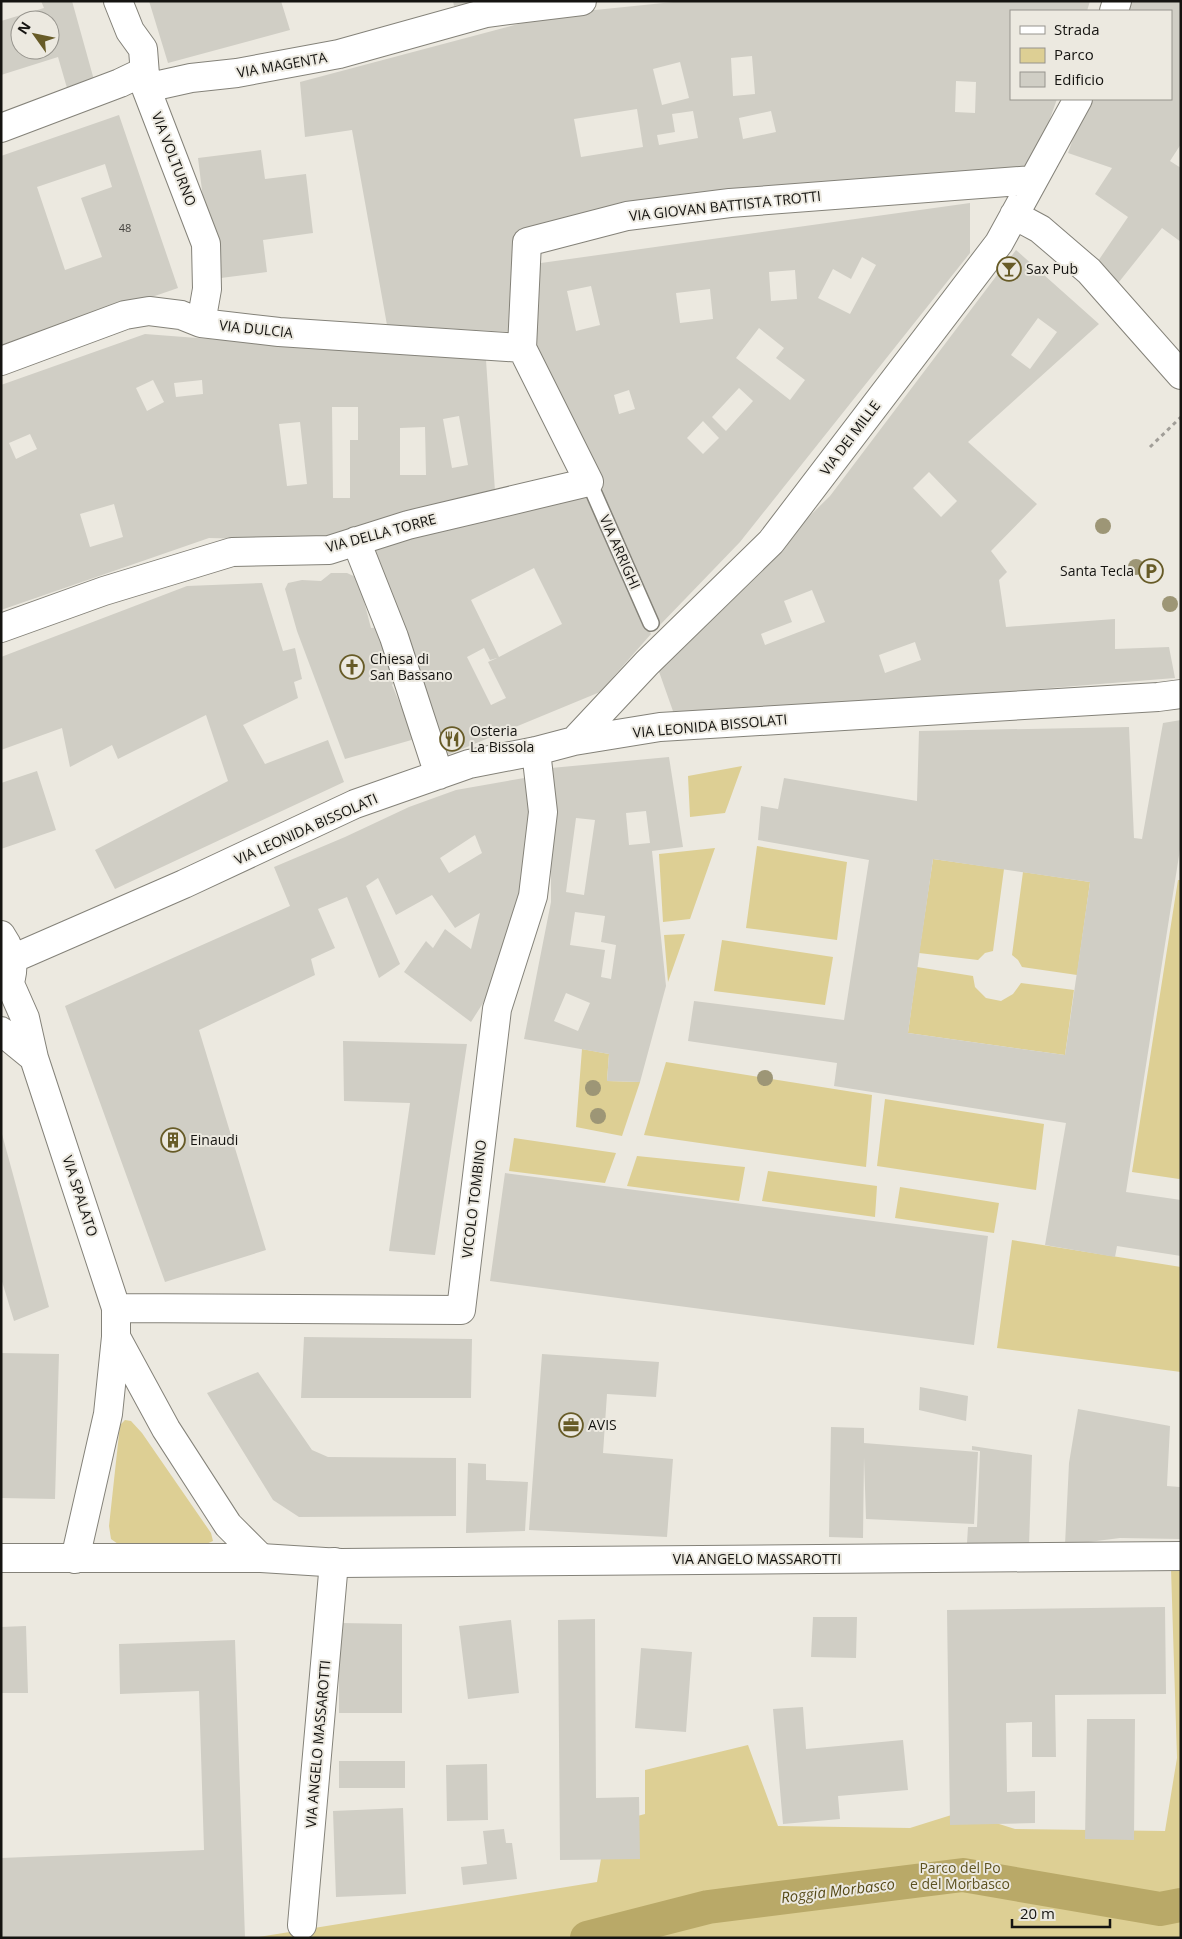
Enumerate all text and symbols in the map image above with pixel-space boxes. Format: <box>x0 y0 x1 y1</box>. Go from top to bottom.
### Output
north arrow <box>10 10 60 60</box>
legend <box>1010 10 1172 100</box>
text: N <box>13 18 35 38</box>
text: Strada <box>1054 19 1100 39</box>
text: Parco <box>1054 44 1094 64</box>
street label: VIA MAGENTA <box>235 47 329 82</box>
text: Edificio <box>1054 69 1104 89</box>
street label: VIA VOLTURNO <box>148 109 201 209</box>
street label: VIA GIOVAN BATTISTA TROTTI <box>628 186 822 225</box>
house number: 48 <box>119 220 131 235</box>
bar icon: Sax Pub <box>996 256 1022 282</box>
place label: Sax Pub <box>1026 259 1078 278</box>
street label: VIA DULCIA <box>218 315 294 342</box>
street label: VIA DEI MILLE <box>815 396 884 479</box>
street label: VIA DELLA TORRE <box>324 509 438 556</box>
street label: VIA ARRIGHI <box>596 512 645 592</box>
parking icon: Santa Tecla <box>1138 558 1164 584</box>
place label: Santa Tecla <box>1060 561 1134 580</box>
place label: Chiesa di San Bassano <box>370 649 453 684</box>
church icon: Chiesa di San Bassano <box>339 654 365 680</box>
street label: VIA LEONIDA BISSOLATI <box>632 709 788 742</box>
place label: Osteria La Bissola <box>470 721 534 756</box>
restaurant icon: Osteria La Bissola <box>439 726 465 752</box>
street label: VIA LEONIDA BISSOLATI <box>231 788 380 869</box>
building icon: Einaudi <box>160 1127 186 1153</box>
place label: Einaudi <box>190 1130 238 1149</box>
street label: VICOLO TOMBINO <box>457 1138 490 1259</box>
street label: VIA SPALATO <box>58 1153 103 1239</box>
office icon: AVIS <box>558 1412 584 1438</box>
place label: AVIS <box>588 1415 617 1434</box>
street label: VIA ANGELO MASSAROTTI <box>673 1549 841 1568</box>
street label: VIA ANGELO MASSAROTTI <box>301 1659 334 1829</box>
park label: Parco del Po e del Morbasco <box>910 1858 1010 1893</box>
water label: Roggia Morbasco <box>780 1873 896 1907</box>
scale bar <box>1012 1896 1110 1928</box>
text: 20 m <box>1020 1903 1055 1923</box>

